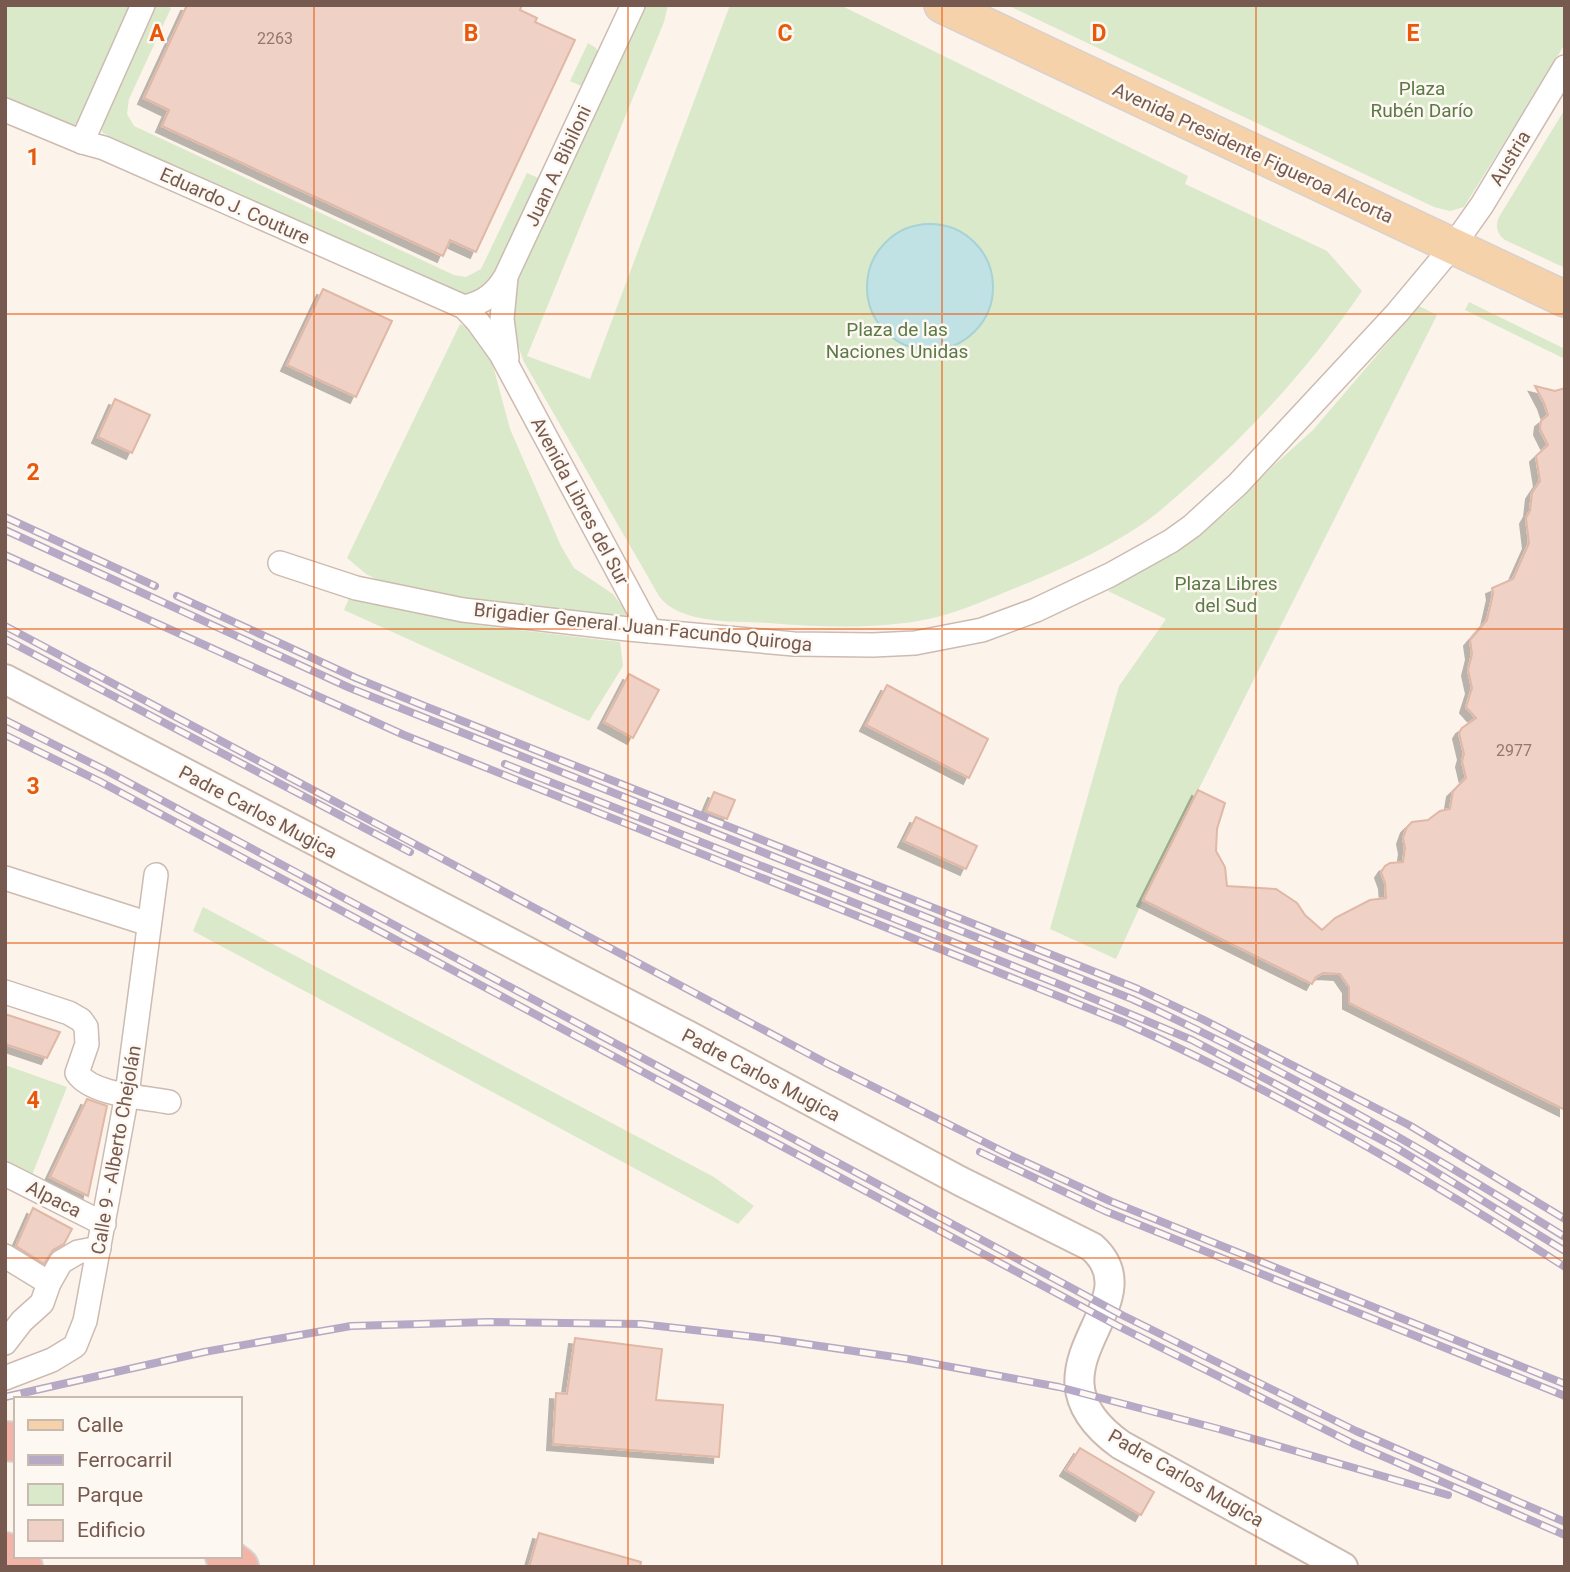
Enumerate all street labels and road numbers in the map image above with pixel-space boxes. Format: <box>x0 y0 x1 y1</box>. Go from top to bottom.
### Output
street label: Avenida Presidente Figueroa Alcorta <box>1109 78 1397 228</box>
street label: Juan A. Bibiloni <box>520 102 596 230</box>
street label: Austria <box>1485 126 1535 190</box>
street label: Eduardo J. Couture <box>157 163 313 249</box>
street label: Avenida Libres del Sur <box>526 413 634 589</box>
street label: Brigadier General Juan Facundo Quiroga <box>473 598 813 656</box>
street label: Padre Carlos Mugica <box>175 761 341 863</box>
street label: Padre Carlos Mugica <box>678 1024 844 1126</box>
street label: Calle 9 - Alberto Chejolán <box>86 1044 146 1256</box>
street label: Alpaca <box>23 1176 85 1222</box>
street label: Padre Carlos Mugica <box>1104 1424 1268 1532</box>

